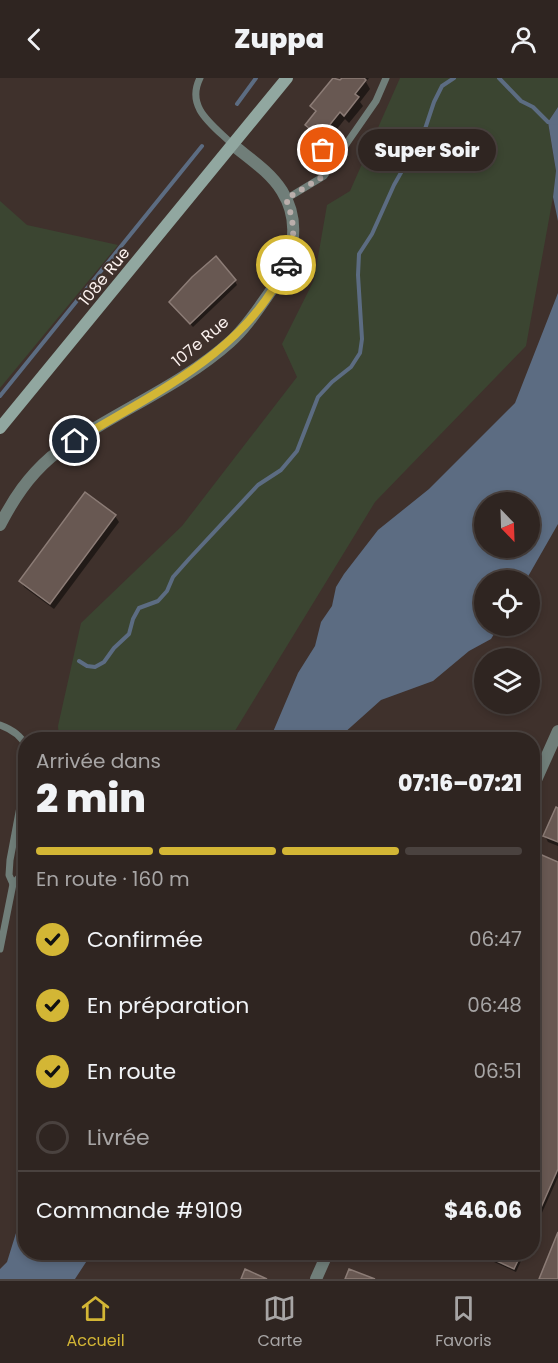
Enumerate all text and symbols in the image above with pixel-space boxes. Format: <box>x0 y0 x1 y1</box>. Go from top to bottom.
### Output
text: Zuppa <box>234 20 324 57</box>
icon: back <box>18 23 51 56</box>
icon: person <box>507 23 540 56</box>
pin <box>297 124 348 175</box>
callout: Super Soir <box>359 129 497 171</box>
icon: bag <box>306 133 339 166</box>
text: Super Soir <box>374 136 480 164</box>
courier <box>256 235 316 295</box>
street label: 108e Rue <box>74 242 135 311</box>
icon: car <box>270 249 303 282</box>
street label: 107e Rue <box>167 311 234 372</box>
pin <box>49 415 100 466</box>
icon: home <box>58 424 91 457</box>
north arrow <box>474 492 540 558</box>
map controls <box>474 492 540 714</box>
button: locate <box>474 570 540 636</box>
button: layers <box>474 648 540 714</box>
text: Arrivée dans <box>36 747 161 775</box>
text: 07:16–07:21 <box>398 768 522 799</box>
text: 2 min <box>36 771 146 826</box>
text: En route · 160 m <box>36 865 190 893</box>
icon: check <box>36 923 69 956</box>
text: Confirmée <box>87 924 203 955</box>
text: 06:47 <box>469 925 522 953</box>
icon: check <box>36 989 69 1022</box>
text: En préparation <box>87 990 249 1021</box>
text: 06:48 <box>467 991 522 1019</box>
icon: check <box>36 1055 69 1088</box>
text: En route <box>87 1056 176 1087</box>
text: 06:51 <box>474 1057 522 1085</box>
text: Livrée <box>87 1122 150 1153</box>
text: Commande #9109 <box>36 1195 243 1226</box>
text: $46.06 <box>444 1195 522 1226</box>
tab: Accueil <box>66 1292 125 1353</box>
tab: Carte <box>257 1292 302 1353</box>
tab: Favoris <box>435 1292 492 1353</box>

